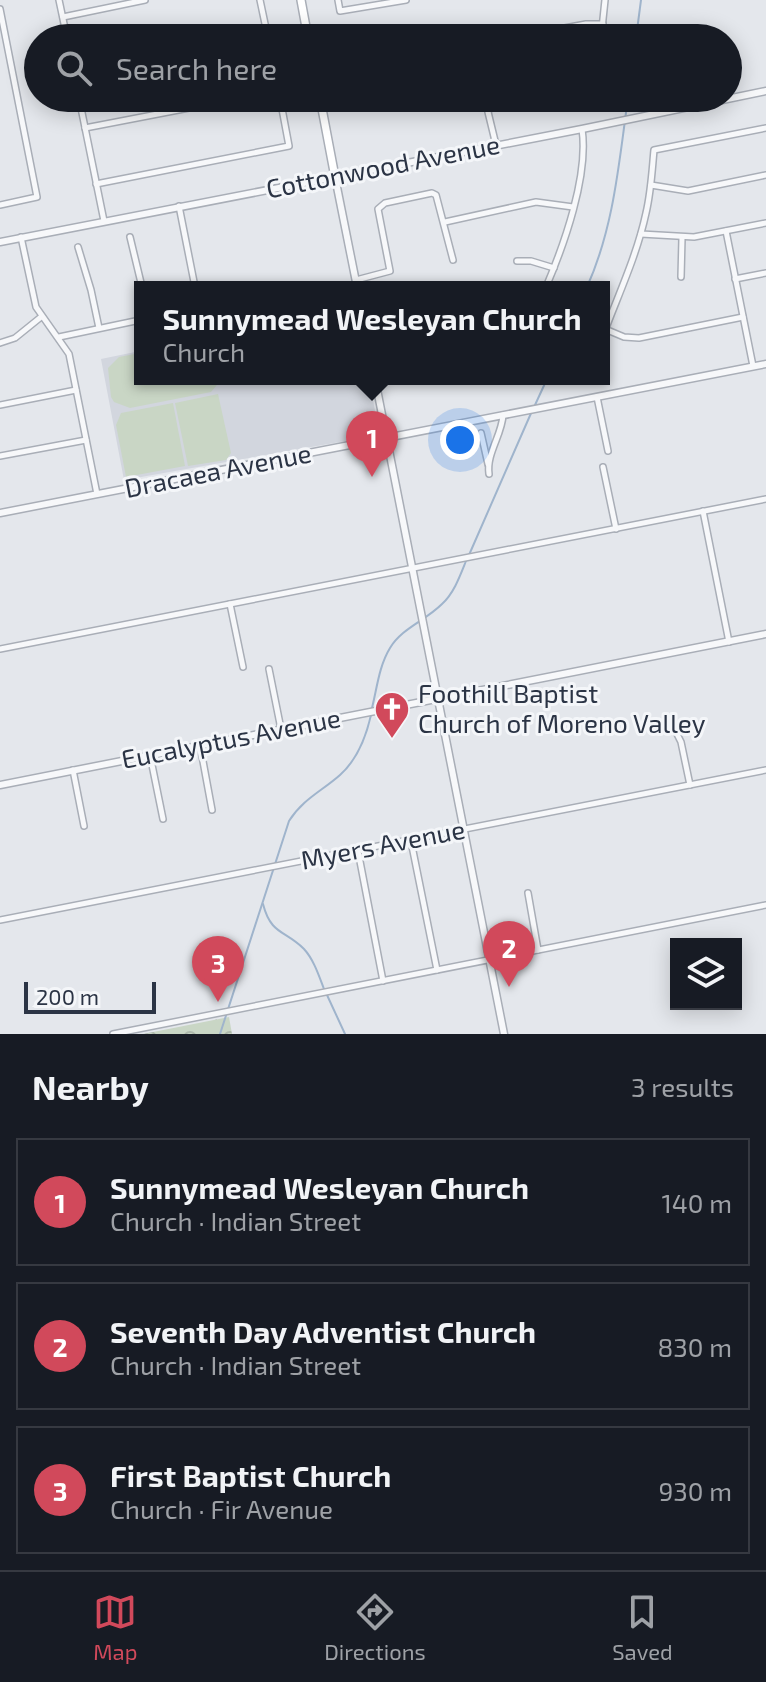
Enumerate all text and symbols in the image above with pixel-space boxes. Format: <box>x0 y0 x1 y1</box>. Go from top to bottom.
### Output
search box <box>24 24 742 112</box>
icon: search <box>52 46 96 90</box>
text: Search here <box>116 50 277 86</box>
street label: Cottonwood Avenue <box>263 128 502 203</box>
popup <box>134 281 610 385</box>
text: Sunnymead Wesleyan Church <box>163 300 581 336</box>
text: Church <box>163 336 245 367</box>
pin: 1 <box>346 411 398 477</box>
your location <box>440 420 480 460</box>
street label: Dracaea Avenue <box>122 436 314 503</box>
place label: Foothill Baptist Church of Moreno Valley <box>418 677 706 738</box>
church icon: Foothill Baptist Church of Moreno Valley <box>373 690 411 740</box>
street label: Eucalyptus Avenue <box>119 701 343 774</box>
street label: Myers Avenue <box>298 812 467 875</box>
pin: 2 <box>483 921 535 987</box>
pin: 3 <box>192 936 244 1002</box>
map controls <box>670 938 742 1010</box>
button: layers <box>670 938 742 1010</box>
scale bar <box>24 978 156 1014</box>
text: 200 m <box>36 983 99 1009</box>
text: Nearby <box>32 1066 149 1107</box>
text: 3 results <box>631 1071 734 1102</box>
text: Sunnymead Wesleyan Church <box>110 1169 529 1205</box>
text: 1 <box>54 1187 66 1218</box>
text: 140 m <box>661 1187 732 1218</box>
text: Church · Indian Street <box>110 1205 361 1236</box>
text: Seventh Day Adventist Church <box>110 1313 536 1349</box>
text: 2 <box>52 1331 68 1362</box>
text: 830 m <box>658 1331 732 1362</box>
text: Church · Indian Street <box>110 1349 361 1380</box>
text: First Baptist Church <box>110 1457 391 1493</box>
text: 3 <box>53 1475 67 1506</box>
text: 930 m <box>658 1475 732 1506</box>
text: Church · Fir Avenue <box>110 1493 333 1524</box>
tab: Map <box>93 1590 137 1664</box>
tab: Directions <box>324 1590 426 1664</box>
tab: Saved <box>612 1590 673 1664</box>

